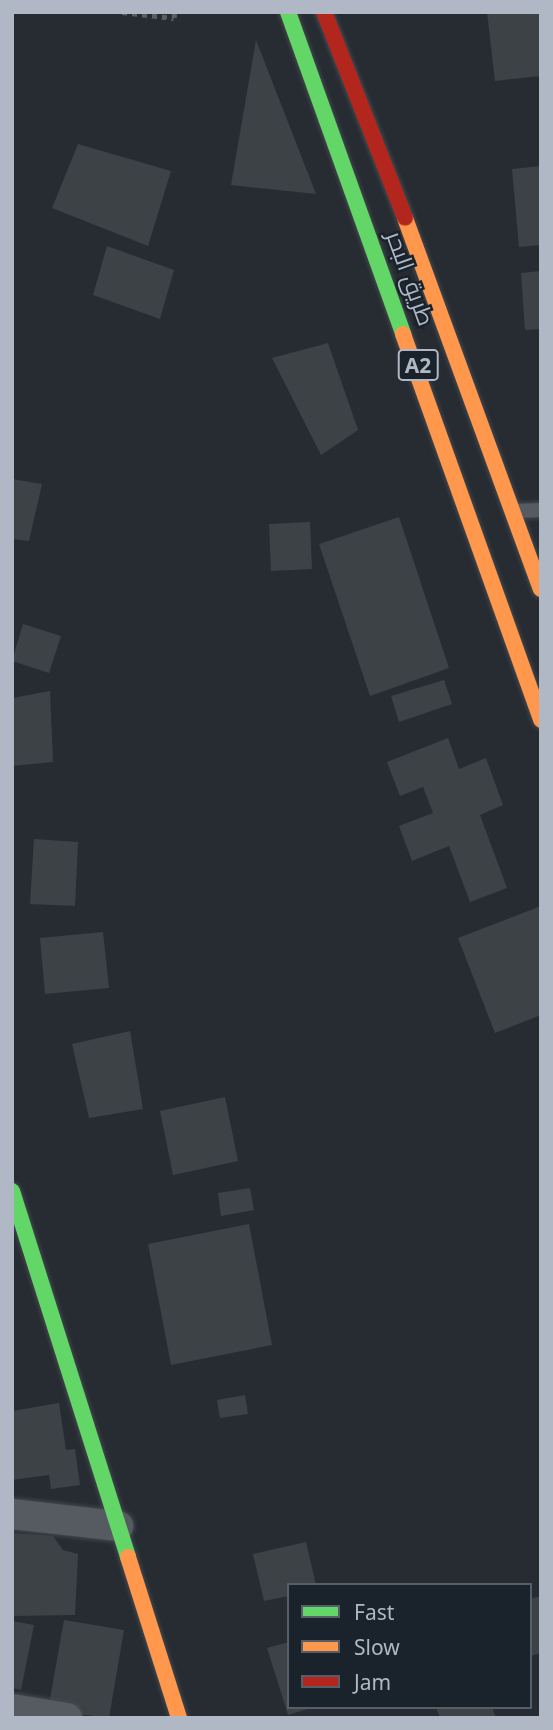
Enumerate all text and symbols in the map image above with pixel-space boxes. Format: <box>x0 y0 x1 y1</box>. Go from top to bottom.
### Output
street label: طريق البحر <box>381 227 441 329</box>
road number: A2 <box>397 348 439 382</box>
legend <box>287 1583 532 1709</box>
text: Fast <box>354 1598 394 1626</box>
text: Slow <box>354 1633 400 1661</box>
text: Jam <box>354 1668 391 1696</box>

